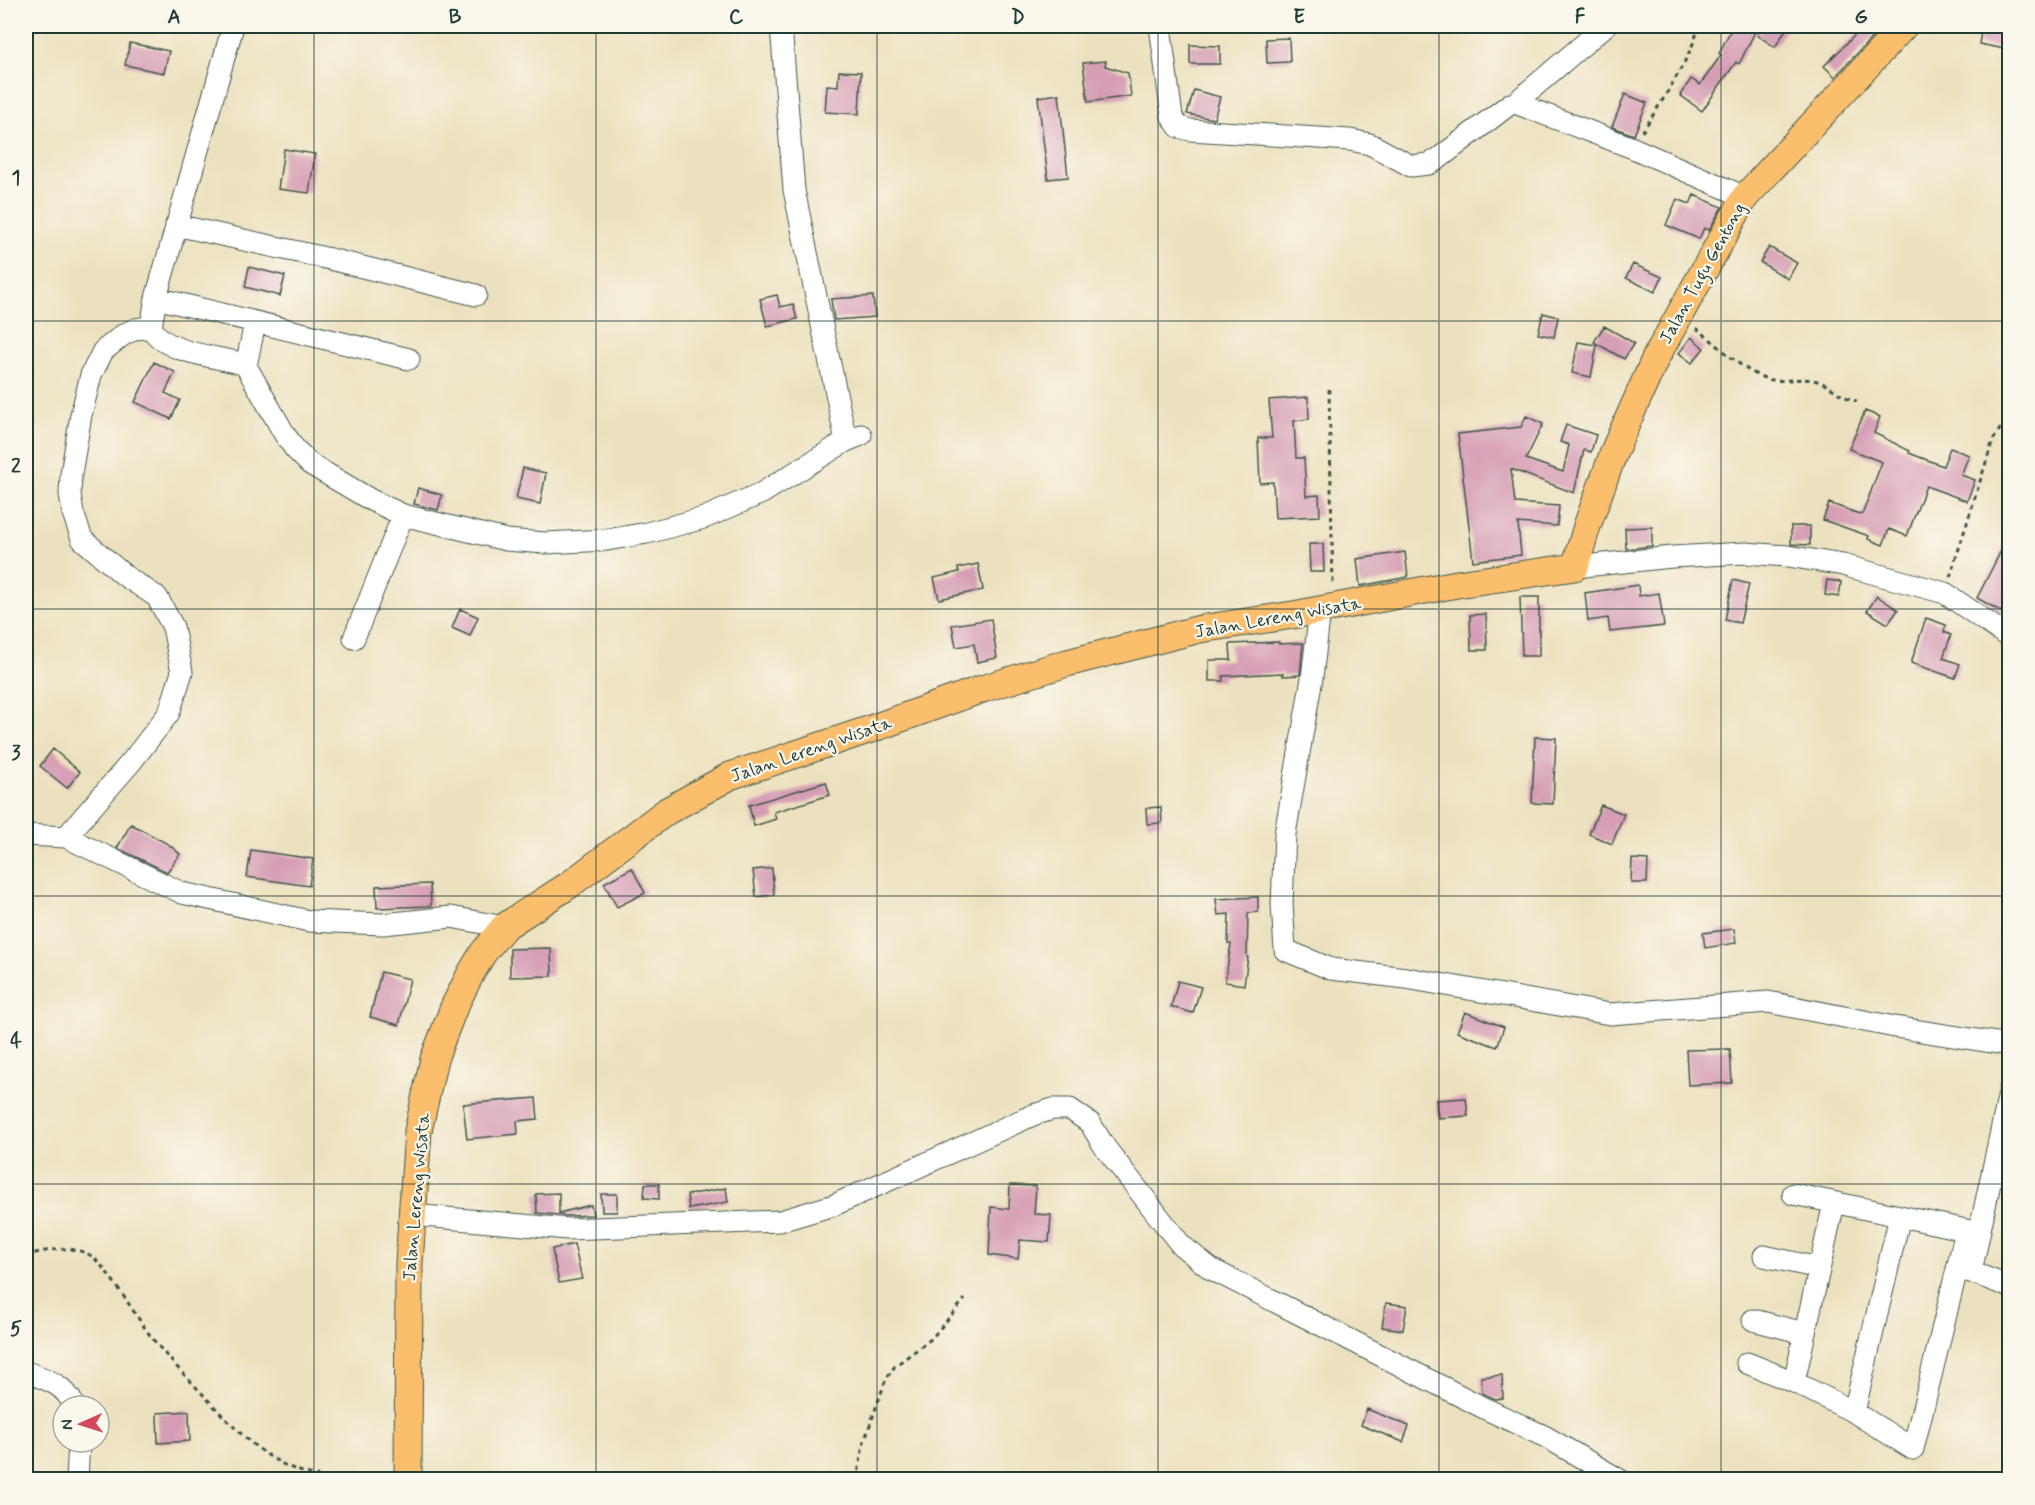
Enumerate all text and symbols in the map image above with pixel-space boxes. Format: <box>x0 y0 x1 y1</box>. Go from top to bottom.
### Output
text: A <box>167 4 181 31</box>
text: B <box>449 4 462 31</box>
text: C <box>729 4 744 31</box>
text: D <box>1011 4 1025 31</box>
text: E <box>1293 4 1305 31</box>
text: F <box>1575 4 1586 31</box>
text: G <box>1854 4 1868 31</box>
text: 1 <box>12 165 20 192</box>
street label: Jalan Tugu Gentong <box>1654 199 1753 349</box>
text: 2 <box>11 453 21 480</box>
street label: Jalan Lereng Wisata <box>1193 592 1363 644</box>
street label: Jalan Lereng Wisata <box>728 711 895 789</box>
text: 3 <box>11 740 21 767</box>
text: 4 <box>10 1028 22 1055</box>
street label: Jalan Lereng Wisata <box>398 1112 436 1282</box>
text: 5 <box>10 1316 22 1343</box>
north arrow <box>51 1394 111 1454</box>
text: N <box>57 1419 78 1431</box>

